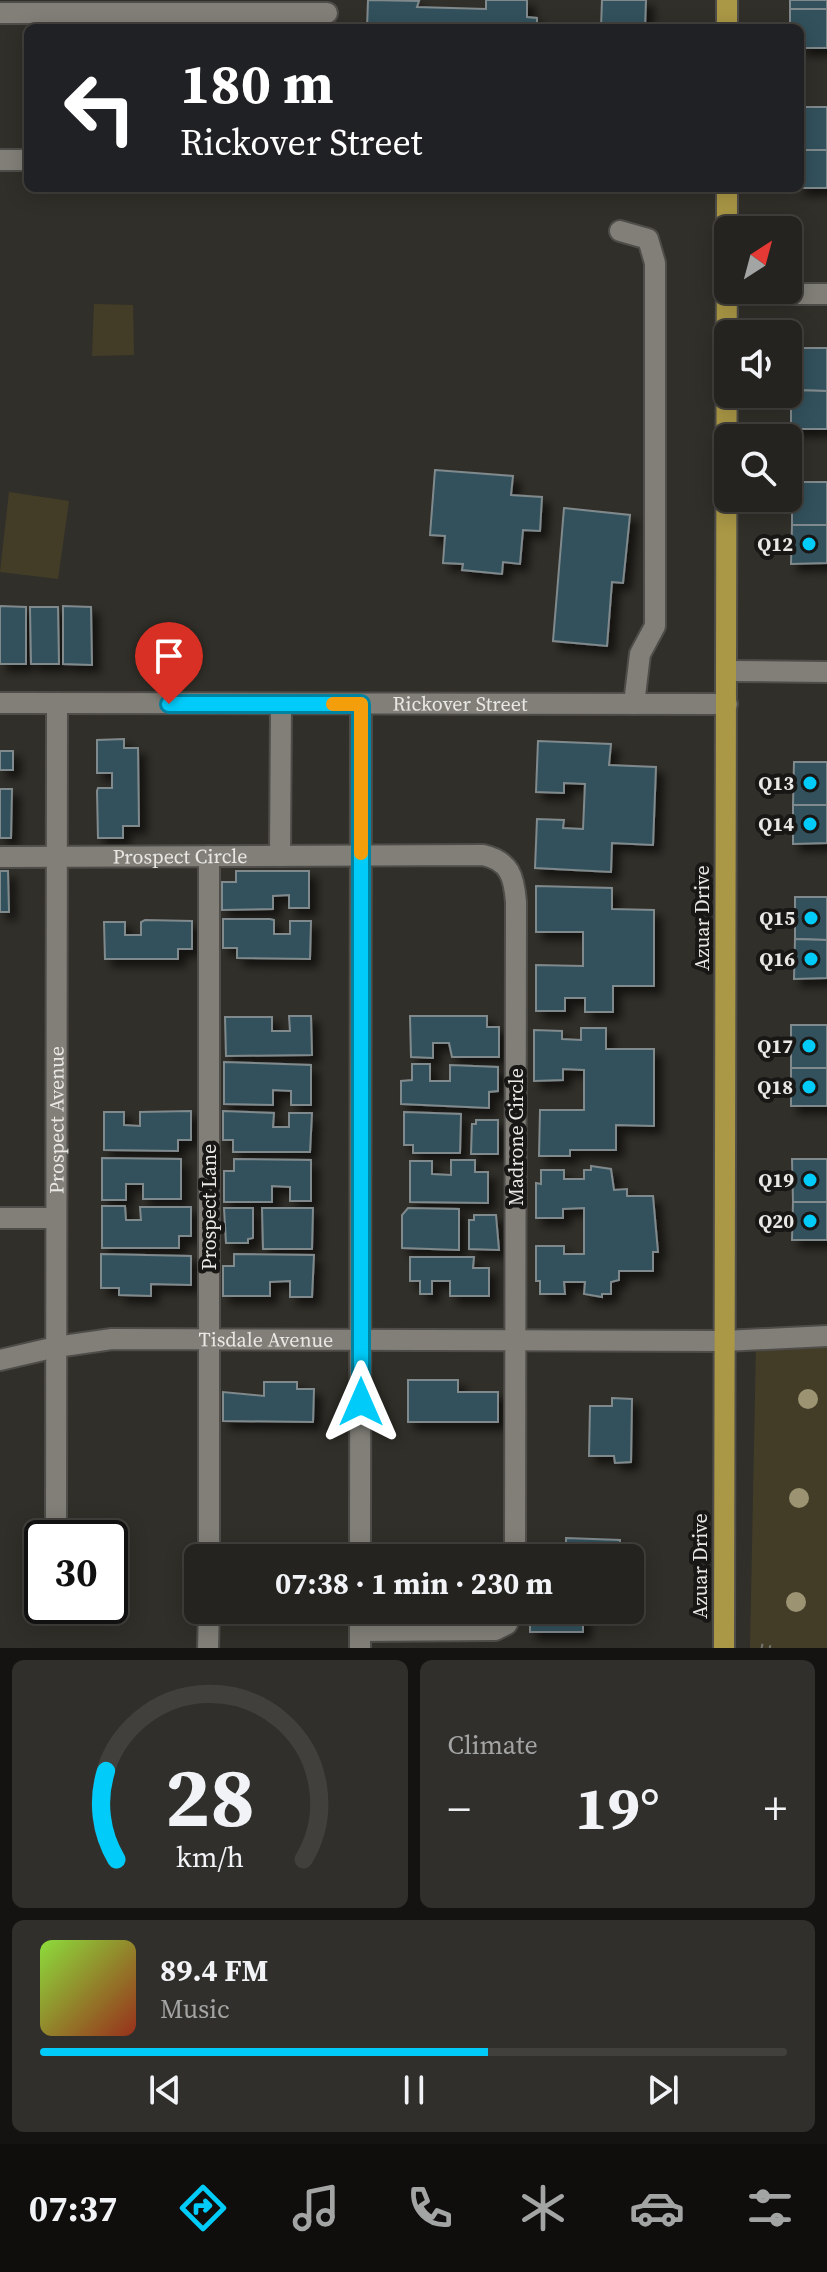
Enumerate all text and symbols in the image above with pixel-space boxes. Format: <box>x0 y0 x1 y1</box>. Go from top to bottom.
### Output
text: 180 m <box>180 45 334 122</box>
icon: left <box>48 56 152 160</box>
text: Rickover Street <box>180 118 423 167</box>
north arrow <box>714 216 802 304</box>
map controls <box>714 216 802 512</box>
button: sound <box>714 320 802 408</box>
button: search <box>714 424 802 512</box>
place label: Q12 <box>757 530 793 558</box>
marker: Q12 <box>800 535 818 553</box>
pin <box>135 622 203 704</box>
icon: arrive <box>147 634 191 678</box>
street label: Rickover Street <box>393 690 528 718</box>
place label: Q13 <box>758 769 794 797</box>
marker: Q13 <box>801 774 819 792</box>
place label: Q14 <box>758 810 794 838</box>
marker: Q14 <box>801 815 819 833</box>
street label: Prospect Circle <box>113 842 247 871</box>
street label: Azuar Drive <box>688 865 716 971</box>
place label: Q15 <box>759 904 795 932</box>
marker: Q15 <box>802 909 820 927</box>
place label: Q16 <box>759 945 795 973</box>
marker: Q16 <box>802 950 820 968</box>
place label: Q17 <box>757 1032 793 1060</box>
marker: Q17 <box>800 1037 818 1055</box>
street label: Prospect Avenue <box>42 1046 71 1194</box>
street label: Madrone Circle <box>502 1068 530 1206</box>
place label: Q18 <box>757 1073 793 1101</box>
marker: Q18 <box>800 1078 818 1096</box>
street label: Prospect Lane <box>195 1144 223 1270</box>
place label: Q19 <box>758 1166 794 1194</box>
marker: Q19 <box>801 1171 819 1189</box>
place label: Q20 <box>758 1207 794 1235</box>
marker: Q20 <box>801 1212 819 1230</box>
street label: Tisdale Avenue <box>199 1325 333 1354</box>
position arrow <box>319 1360 403 1444</box>
street label: Azuar Drive <box>686 1513 714 1619</box>
speed limit sign: 30 <box>24 1520 128 1624</box>
text: 07:38 · 1 min · 230 m <box>275 1563 553 1604</box>
text: Climate <box>448 1727 538 1763</box>
text: 28 <box>165 1740 255 1854</box>
text: 19° <box>575 1767 660 1849</box>
text: − <box>448 1778 471 1839</box>
text: + <box>764 1778 787 1839</box>
text: km/h <box>176 1837 244 1877</box>
text: 89.4 FM <box>160 1950 268 1991</box>
text: Music <box>160 1991 230 2027</box>
icon: previous <box>143 2068 187 2112</box>
icon: pause <box>392 2068 436 2112</box>
icon: next <box>641 2068 685 2112</box>
icon: directions <box>175 2180 231 2236</box>
icon: music <box>288 2180 344 2236</box>
icon: phone <box>402 2180 458 2236</box>
icon: climate <box>515 2180 571 2236</box>
icon: car <box>629 2180 685 2236</box>
icon: filters <box>742 2180 798 2236</box>
text: 07:37 <box>29 2184 118 2233</box>

